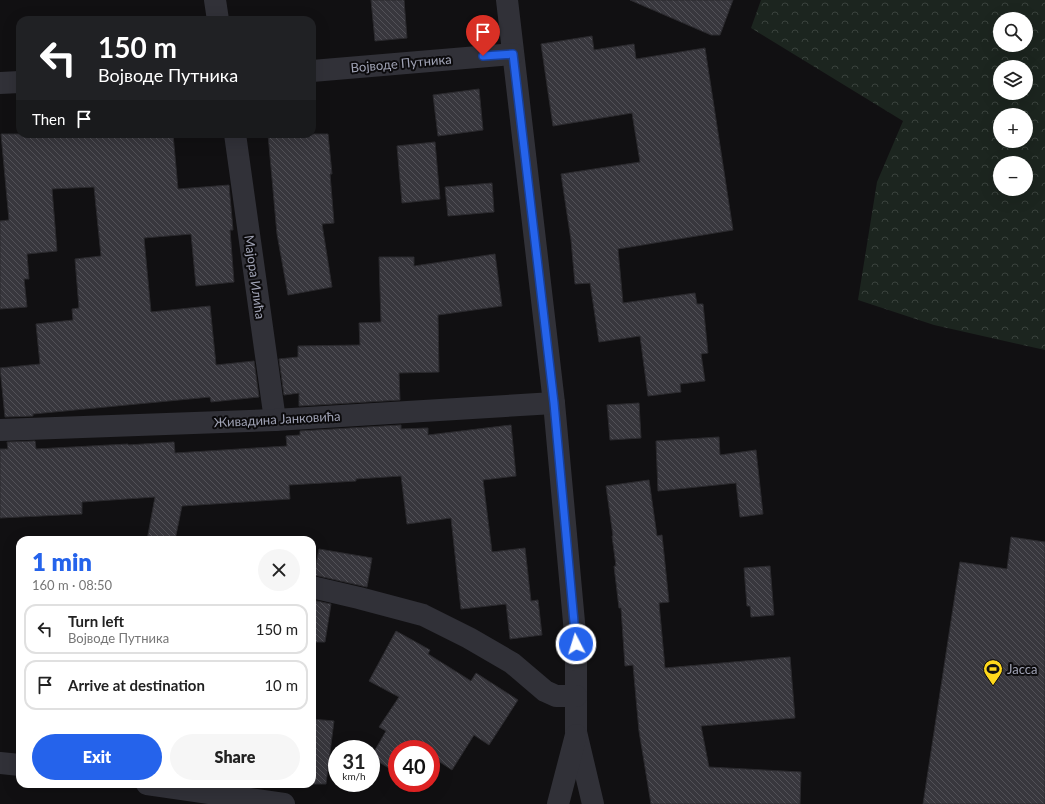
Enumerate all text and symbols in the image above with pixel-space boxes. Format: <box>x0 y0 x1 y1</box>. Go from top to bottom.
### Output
map controls <box>993 12 1033 196</box>
button: search <box>993 12 1033 52</box>
pin <box>466 15 500 56</box>
icon: arrive <box>472 21 494 43</box>
text: 150 m <box>98 30 177 64</box>
icon: left <box>32 32 84 84</box>
street label: Војводе Путника <box>350 51 452 75</box>
button: layers <box>993 60 1033 100</box>
text: Војводе Путника <box>98 64 238 86</box>
icon: arrive <box>73 108 95 130</box>
button: + <box>993 108 1033 148</box>
text: Then <box>32 110 65 128</box>
button: − <box>993 156 1033 196</box>
street label: Мајора Илића <box>241 234 269 320</box>
street label: Живадина Јанковића <box>213 408 341 430</box>
text: 1 min <box>32 547 92 576</box>
button: close <box>258 549 300 591</box>
text: 160 m · 08:50 <box>32 577 112 593</box>
text: Turn left <box>68 612 124 630</box>
icon: left <box>34 618 56 640</box>
text: 150 m <box>256 620 298 638</box>
position arrow <box>555 623 597 665</box>
text: Војводе Путника <box>68 630 169 646</box>
sports icon: Јасса <box>982 658 1004 686</box>
place label: Јасса <box>1007 661 1037 677</box>
icon: arrive <box>34 674 56 696</box>
text: Arrive at destination <box>68 676 205 694</box>
text: 10 m <box>264 676 298 694</box>
button: Exit <box>32 734 162 780</box>
button: Share <box>170 734 300 780</box>
speed limit sign: 40 <box>388 740 440 792</box>
text: 31 <box>342 749 366 773</box>
text: km/h <box>342 770 366 782</box>

